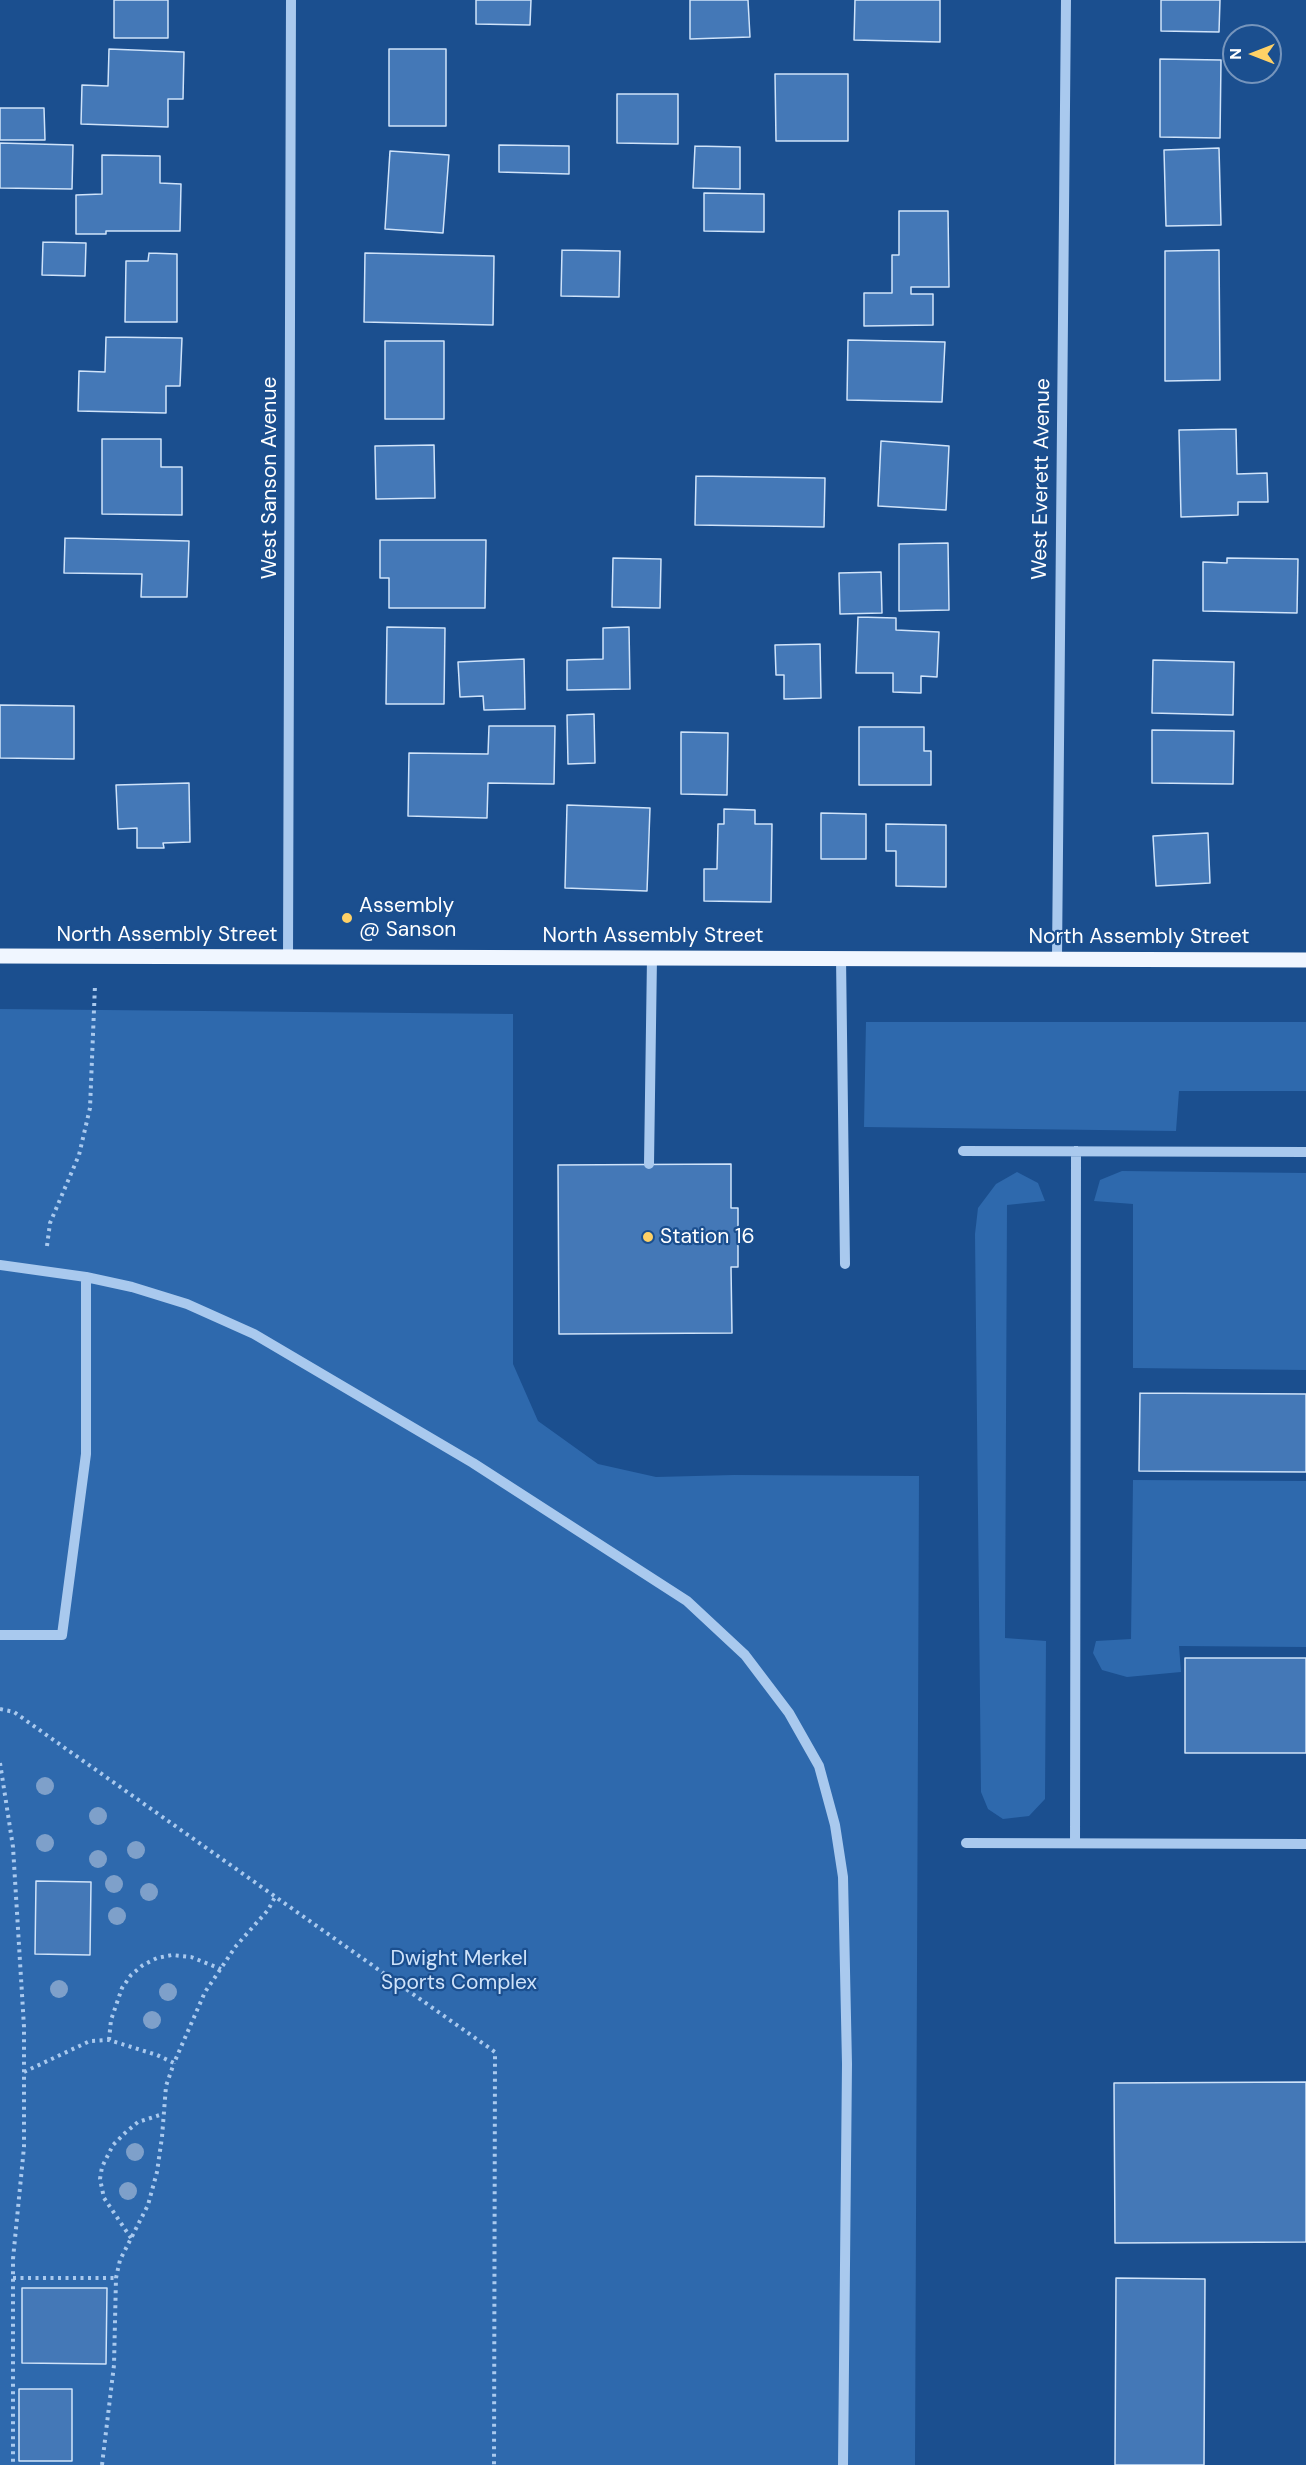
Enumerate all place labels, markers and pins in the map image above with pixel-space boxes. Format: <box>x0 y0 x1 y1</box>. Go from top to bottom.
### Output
place label: Assembly @ Sanson <box>359 893 456 943</box>
marker: Assembly @ Sanson <box>340 911 354 925</box>
place label: Station 16 <box>660 1224 755 1250</box>
marker: Station 16 <box>641 1230 655 1244</box>

